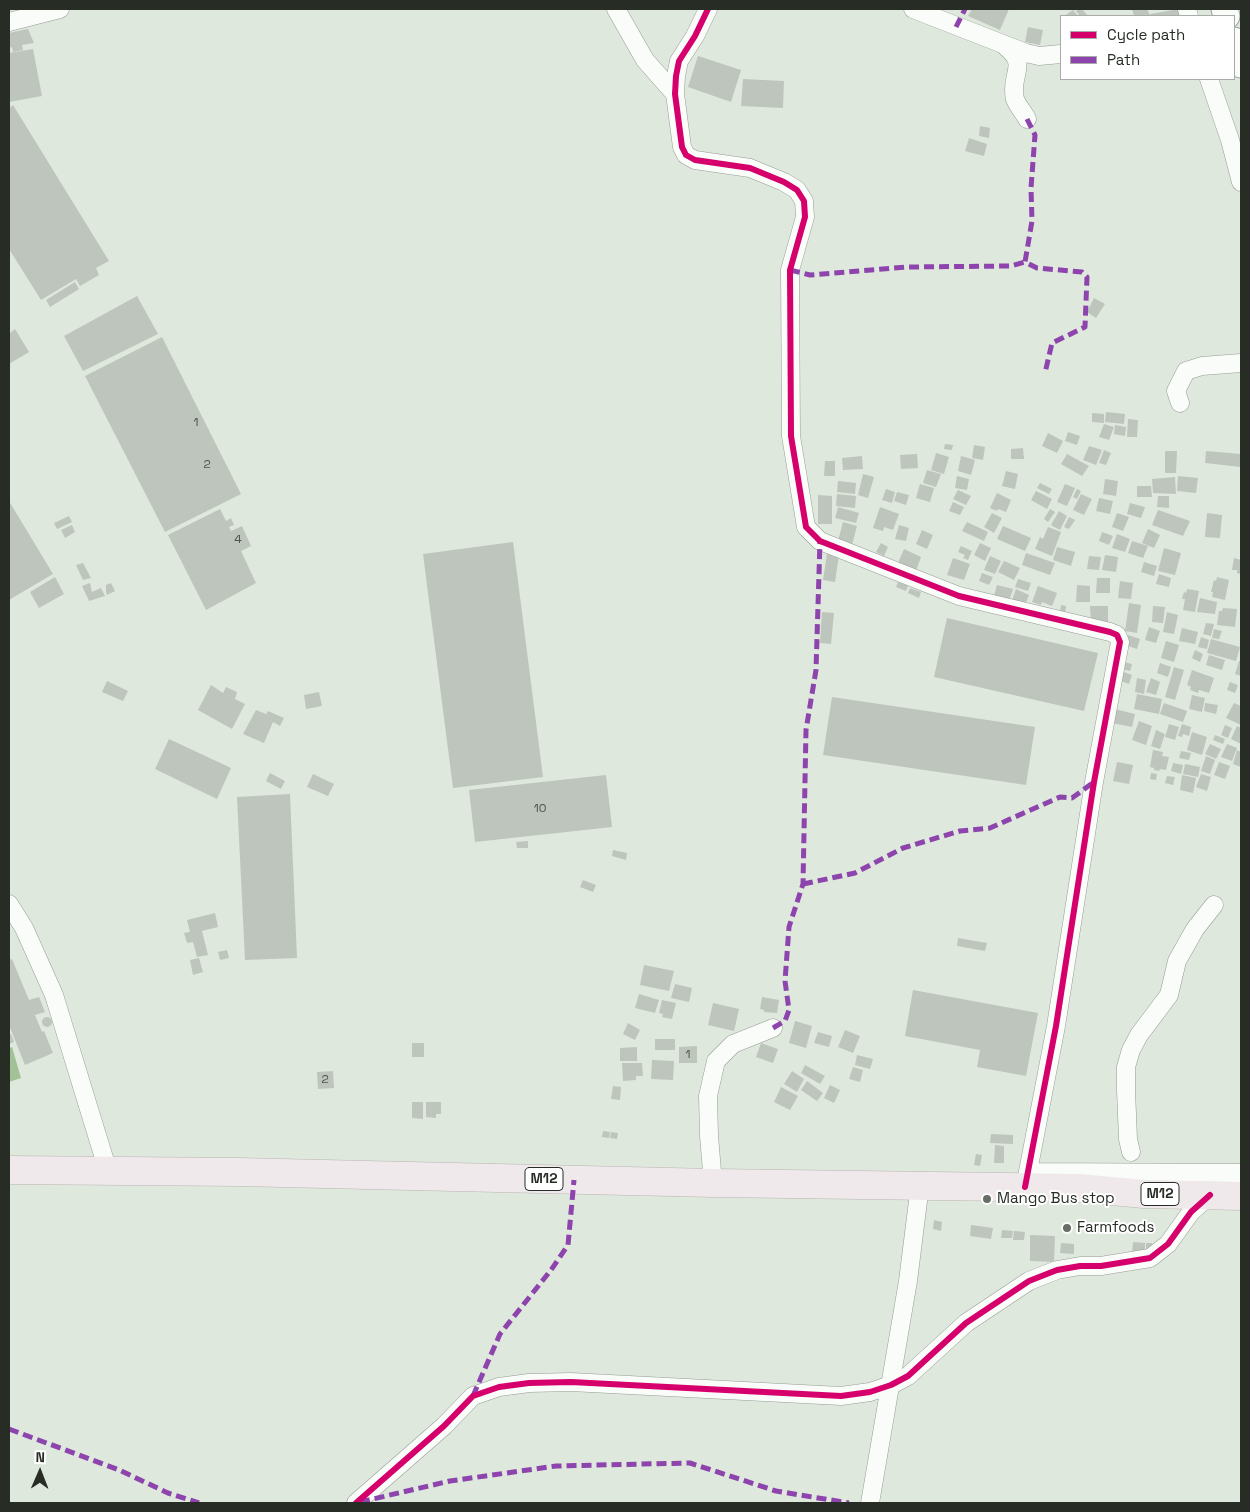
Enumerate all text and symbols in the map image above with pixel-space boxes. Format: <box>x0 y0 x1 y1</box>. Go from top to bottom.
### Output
legend <box>1060 15 1235 80</box>
text: Cycle path <box>1107 25 1185 44</box>
text: Path <box>1107 50 1140 69</box>
house number: 1 <box>193 416 199 430</box>
house number: 2 <box>203 458 211 472</box>
house number: 4 <box>234 533 242 547</box>
house number: 10 <box>534 802 546 816</box>
house number: 1 <box>685 1048 691 1062</box>
house number: 2 <box>321 1073 329 1087</box>
road number: M12 <box>525 1168 563 1190</box>
road number: M12 <box>1141 1182 1179 1206</box>
place label: Mango Bus stop <box>997 1190 1115 1208</box>
marker: Mango Bus stop <box>981 1193 993 1205</box>
place label: Farmfoods <box>1077 1219 1154 1237</box>
marker: Farmfoods <box>1061 1222 1073 1234</box>
north arrow <box>15 1447 65 1497</box>
text: N <box>35 1448 45 1466</box>

